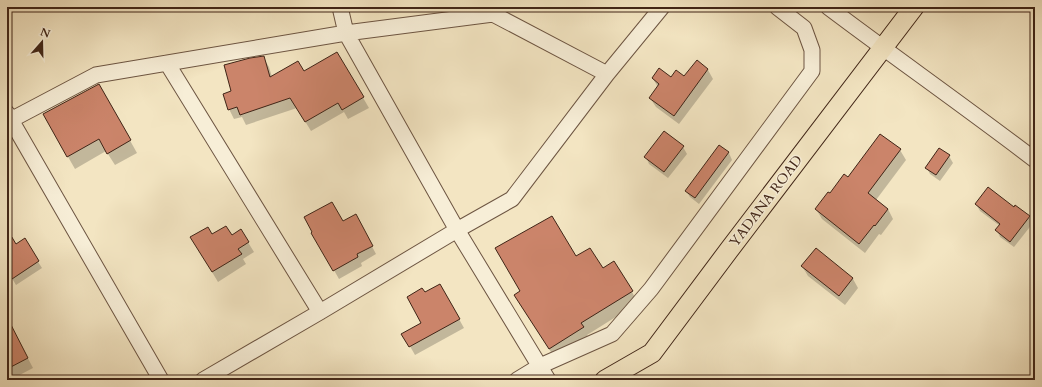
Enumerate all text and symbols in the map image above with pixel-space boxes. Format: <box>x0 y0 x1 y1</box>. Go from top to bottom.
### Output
north arrow <box>22 22 62 62</box>
text: N <box>38 24 53 42</box>
street label: YADANA ROAD <box>725 151 807 251</box>

